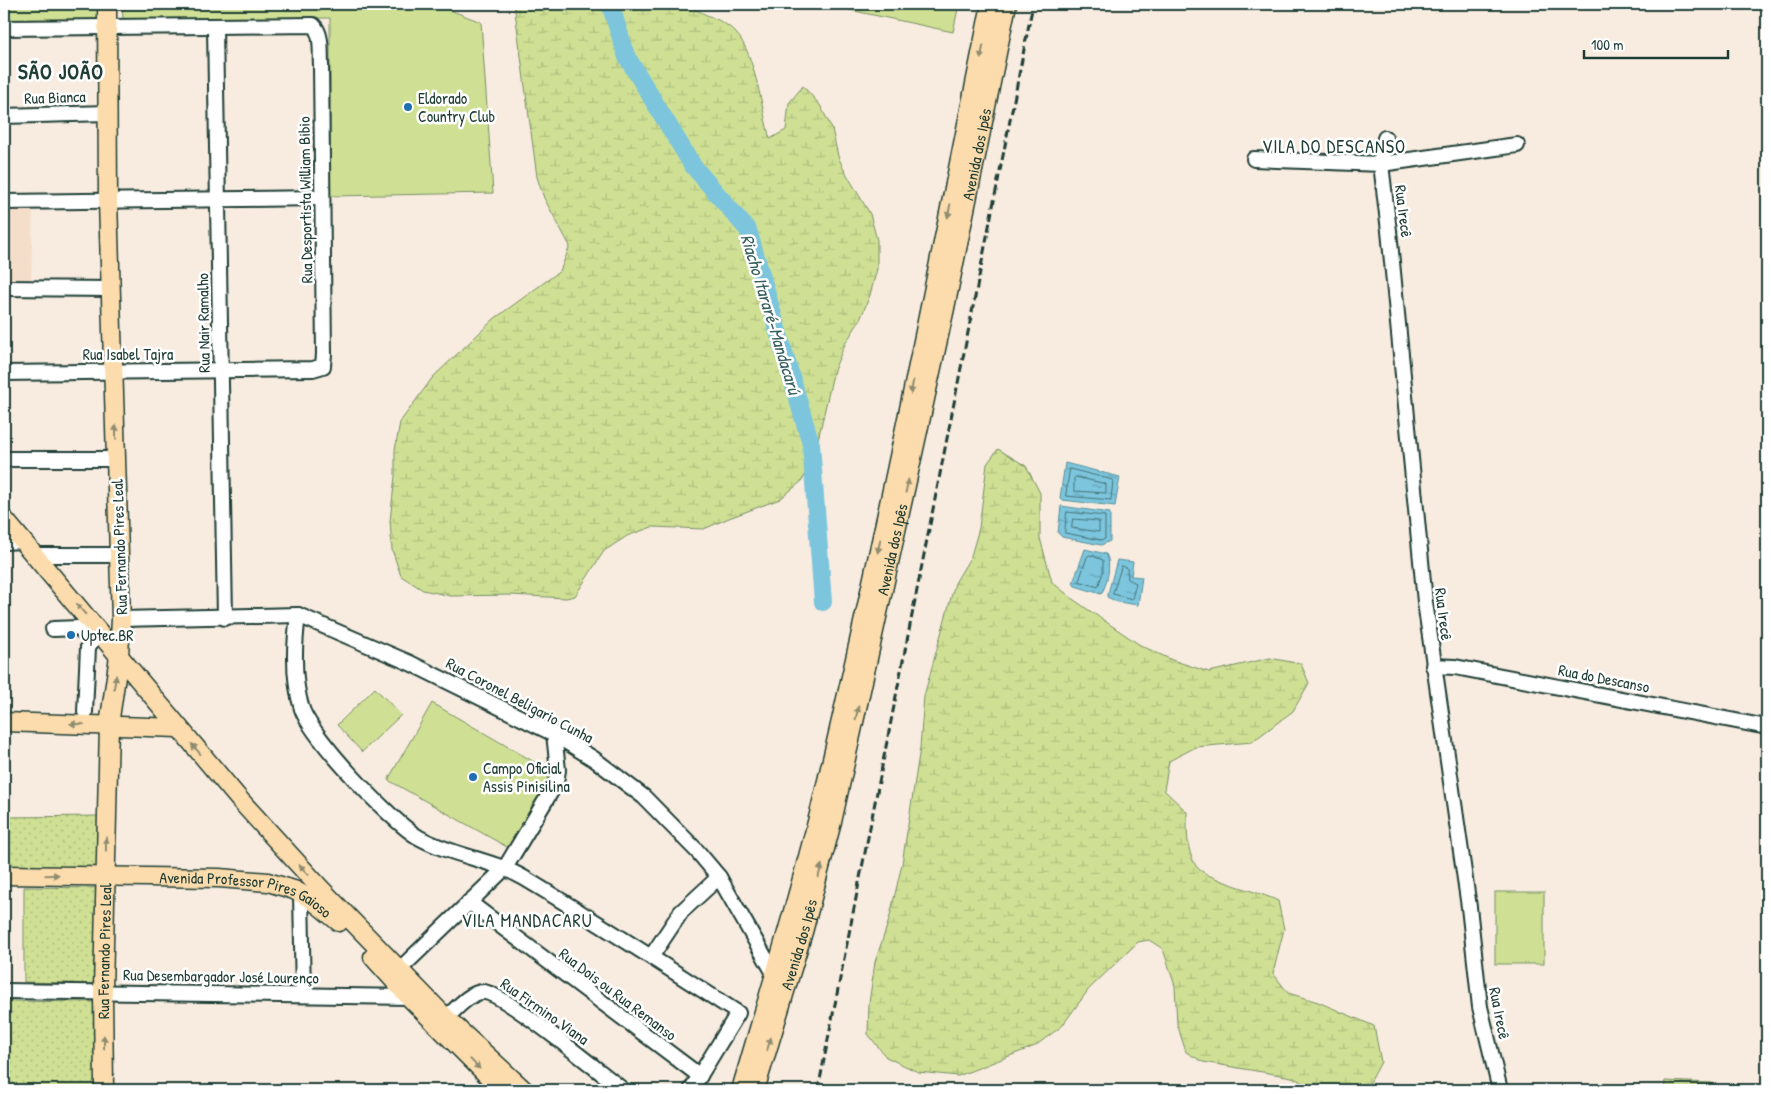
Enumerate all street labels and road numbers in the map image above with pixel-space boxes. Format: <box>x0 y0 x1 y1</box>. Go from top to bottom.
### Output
street label: Rua Bianca <box>24 85 86 109</box>
street label: Avenida dos Ipês <box>956 106 996 202</box>
street label: Rua Desportista William Bibio <box>293 116 317 284</box>
street label: Rua Irecê <box>1390 184 1418 239</box>
street label: Rua Nair Ramalho <box>191 272 215 373</box>
street label: Rua Isabel Tajra <box>83 343 173 365</box>
street label: Rua Fernando Pires Leal <box>106 478 132 615</box>
street label: Avenida dos Ipês <box>871 501 913 597</box>
street label: Rua Irecê <box>1430 587 1458 642</box>
street label: Rua Coronel Beligario Cunha <box>442 652 598 748</box>
street label: Rua do Descanso <box>1557 658 1652 698</box>
street label: Avenida Professor Pires Gaioso <box>159 866 337 923</box>
street label: Rua Fernando Pires Leal <box>92 882 116 1019</box>
street label: Avenida dos Ipês <box>775 897 822 992</box>
street label: Rua Dois ou Rua Remanso <box>555 943 682 1046</box>
street label: Rua Desembargador José Lourenço <box>123 963 320 989</box>
street label: Rua Firmino Viana <box>496 972 594 1050</box>
street label: Rua Irecê <box>1484 985 1516 1041</box>

